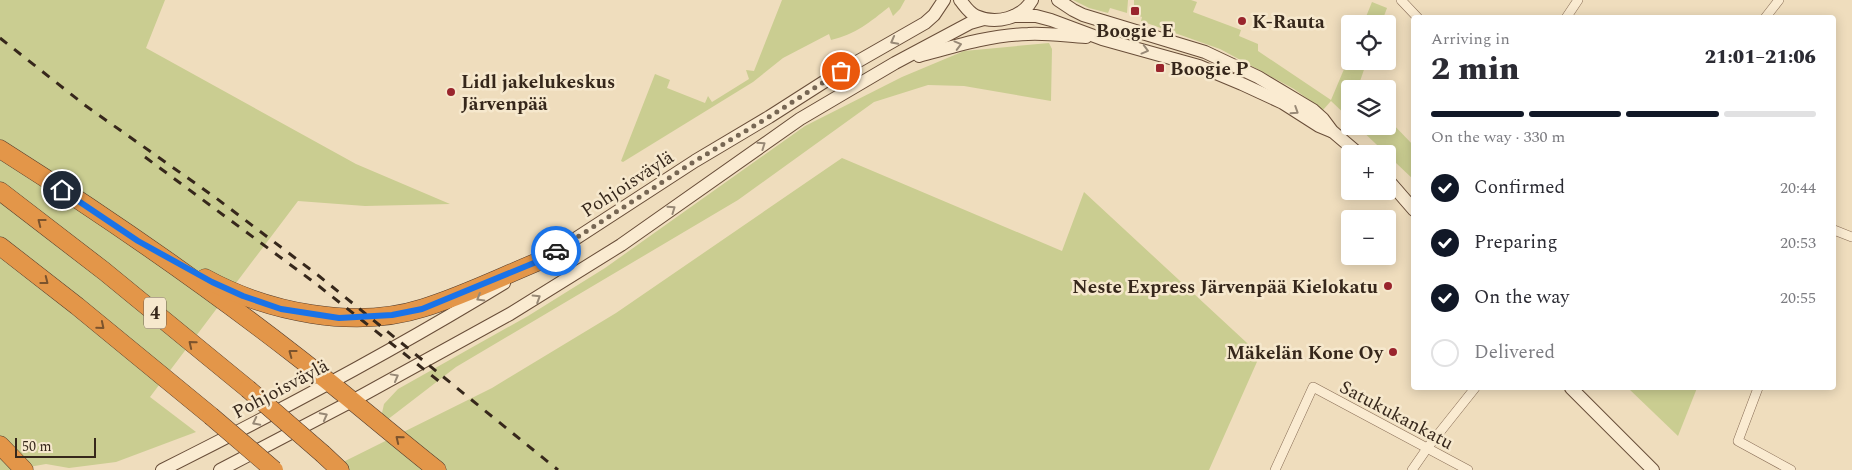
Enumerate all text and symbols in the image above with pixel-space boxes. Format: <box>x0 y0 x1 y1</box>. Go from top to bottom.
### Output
marker: Boogie E <box>1129 5 1141 17</box>
place label: K-Rauta <box>1252 8 1325 37</box>
marker: K-Rauta <box>1236 15 1248 27</box>
map controls <box>1341 15 1396 265</box>
button: locate <box>1341 15 1396 70</box>
place label: Boogie E <box>1096 17 1174 46</box>
text: Arriving in <box>1431 27 1510 51</box>
one-way arrow <box>890 35 899 45</box>
one-way arrow <box>954 40 962 50</box>
text: 21:01–21:06 <box>1705 43 1816 72</box>
one-way arrow <box>1140 44 1149 55</box>
text: 2 min <box>1431 45 1519 94</box>
pin <box>820 50 862 92</box>
place label: Boogie P <box>1170 55 1249 84</box>
icon: bag <box>827 57 855 85</box>
marker: Boogie P <box>1154 62 1166 74</box>
place label: Lidl jakelukeskus Järvenpää <box>461 68 615 119</box>
button: layers <box>1341 80 1396 135</box>
marker: Lidl jakelukeskus Järvenpää <box>445 86 457 98</box>
one-way arrow <box>1289 104 1298 114</box>
text: On the way · 330 m <box>1431 125 1565 149</box>
one-way arrow <box>756 142 766 151</box>
street label: Pohjoisväylä <box>576 143 681 225</box>
button: + <box>1341 145 1396 200</box>
pin <box>41 169 83 211</box>
text: Confirmed <box>1474 173 1565 202</box>
icon: check <box>1431 174 1459 202</box>
icon: home <box>48 176 76 204</box>
text: 20:44 <box>1780 176 1816 200</box>
one-way arrow <box>667 206 676 215</box>
button: − <box>1341 210 1396 265</box>
one-way arrow <box>38 220 47 228</box>
courier <box>531 226 581 276</box>
text: Preparing <box>1474 228 1558 257</box>
icon: check <box>1431 229 1459 257</box>
text: 20:53 <box>1780 231 1816 255</box>
icon: car <box>542 237 570 265</box>
place label: Neste Express Järvenpää Kielokatu <box>1072 273 1378 302</box>
one-way arrow <box>39 276 48 284</box>
marker: Neste Express Järvenpää Kielokatu <box>1382 280 1394 292</box>
text: On the way <box>1474 283 1570 312</box>
icon: check <box>1431 284 1459 312</box>
text: 20:55 <box>1780 286 1816 310</box>
one-way arrow <box>476 292 485 302</box>
one-way arrow <box>531 294 540 304</box>
road number: 4 <box>144 298 166 328</box>
one-way arrow <box>95 320 104 328</box>
text: Delivered <box>1474 338 1555 367</box>
place label: Mäkelän Kone Oy <box>1226 339 1384 368</box>
one-way arrow <box>189 340 198 349</box>
marker: Mäkelän Kone Oy <box>1387 346 1399 358</box>
one-way arrow <box>289 350 298 358</box>
street label: Pohjoisväylä <box>227 351 335 427</box>
street label: Satukukankatu <box>1334 373 1459 458</box>
one-way arrow <box>390 374 399 384</box>
one-way arrow <box>319 412 328 422</box>
one-way arrow <box>252 416 261 426</box>
scale bar <box>15 435 96 458</box>
text: 50 m <box>22 436 52 457</box>
one-way arrow <box>395 436 404 445</box>

